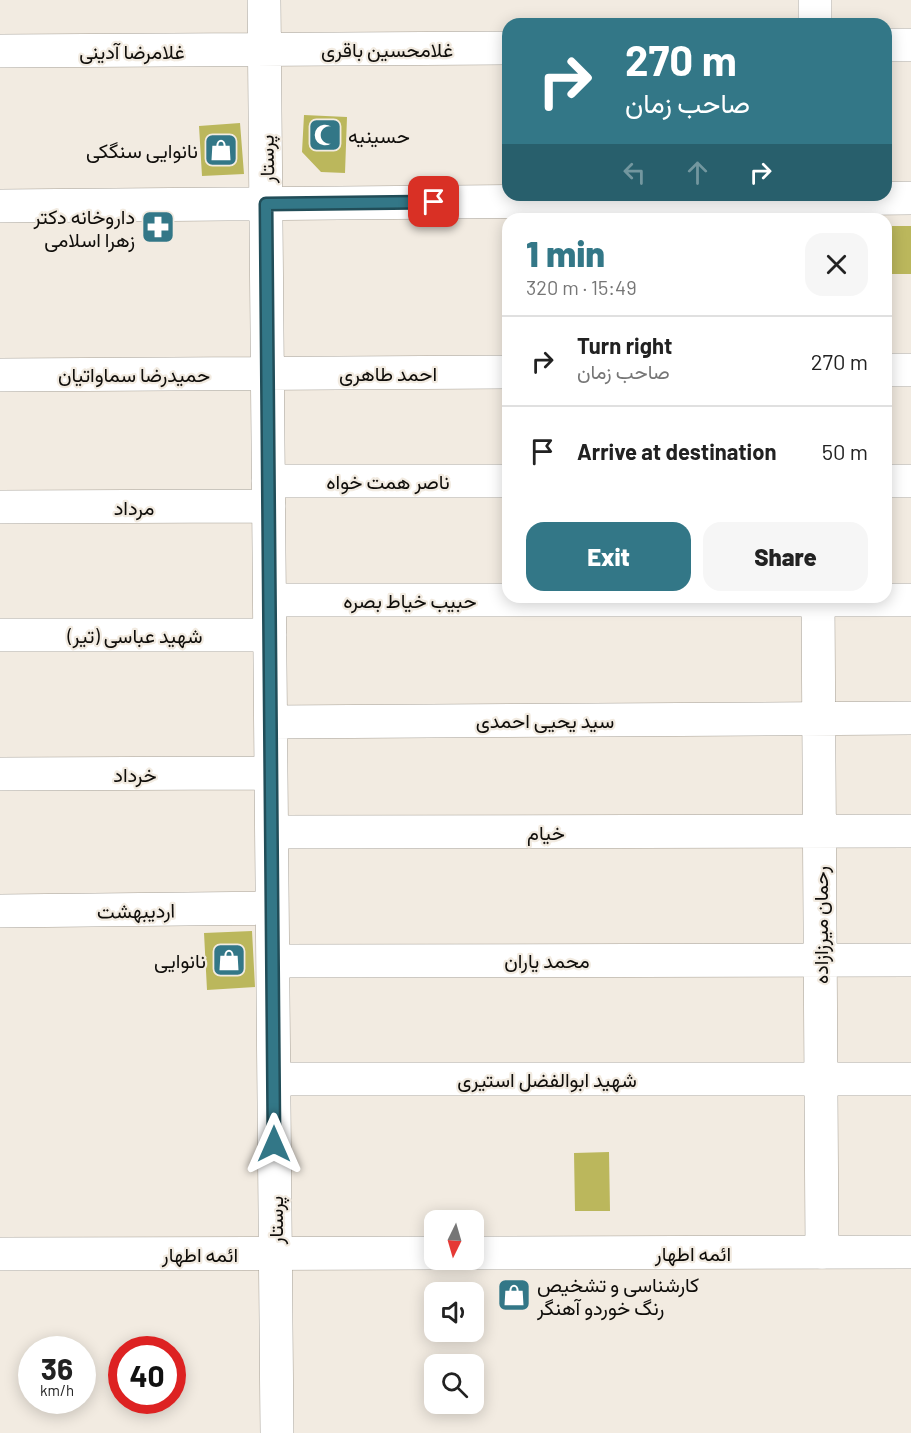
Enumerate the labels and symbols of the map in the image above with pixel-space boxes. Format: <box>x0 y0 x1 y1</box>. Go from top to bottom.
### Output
street label: غلامحسین باقری <box>321 37 453 63</box>
street label: غلامرضا آدینی <box>79 39 185 65</box>
mosque icon: حسینیه <box>307 117 343 153</box>
place label: حسینیه <box>348 123 410 148</box>
shop icon: نانوایی سنگکی <box>203 132 239 168</box>
street label: پرستار <box>254 134 281 185</box>
place label: نانوایی سنگکی <box>86 138 198 164</box>
pin <box>408 176 459 227</box>
place label: داروخانه دکتر زهرا اسلامی <box>33 204 135 253</box>
pharmacy icon: داروخانه دکتر زهرا اسلامی <box>140 209 176 245</box>
street label: احمد طاهری <box>339 361 437 387</box>
street label: حمیدرضا سماواتیان <box>58 362 210 388</box>
street label: ناصر همت خواه <box>326 469 450 495</box>
street label: مرداد <box>114 495 154 521</box>
street label: حبیب خیاط بصره <box>343 588 477 614</box>
street label: شهید عباسی (تیر) <box>66 623 203 649</box>
street label: سید یحیی احمدی <box>476 708 614 733</box>
street label: خرداد <box>113 762 157 788</box>
street label: خیام <box>527 820 565 846</box>
street label: رحمان میرزازاده <box>808 866 834 984</box>
street label: اردیبهشت <box>97 897 175 925</box>
shop icon: نانوایی <box>211 942 247 978</box>
place label: نانوایی <box>154 948 206 974</box>
street label: محمد یاران <box>504 948 590 974</box>
street label: شهید ابوالفضل استیری <box>457 1067 637 1093</box>
position arrow <box>242 1112 306 1176</box>
street label: پرستار <box>263 1196 290 1245</box>
north arrow <box>424 1210 484 1270</box>
street label: ائمه اطهار <box>654 1241 731 1267</box>
street label: ائمه اطهار <box>161 1242 238 1268</box>
place label: کارشناسی و تشخیص رنگ خوردو آهنگر <box>536 1272 699 1321</box>
shop icon: کارشناسی و تشخیص رنگ خوردو آهنگر <box>496 1277 532 1313</box>
speed limit sign: 40 <box>108 1336 186 1414</box>

